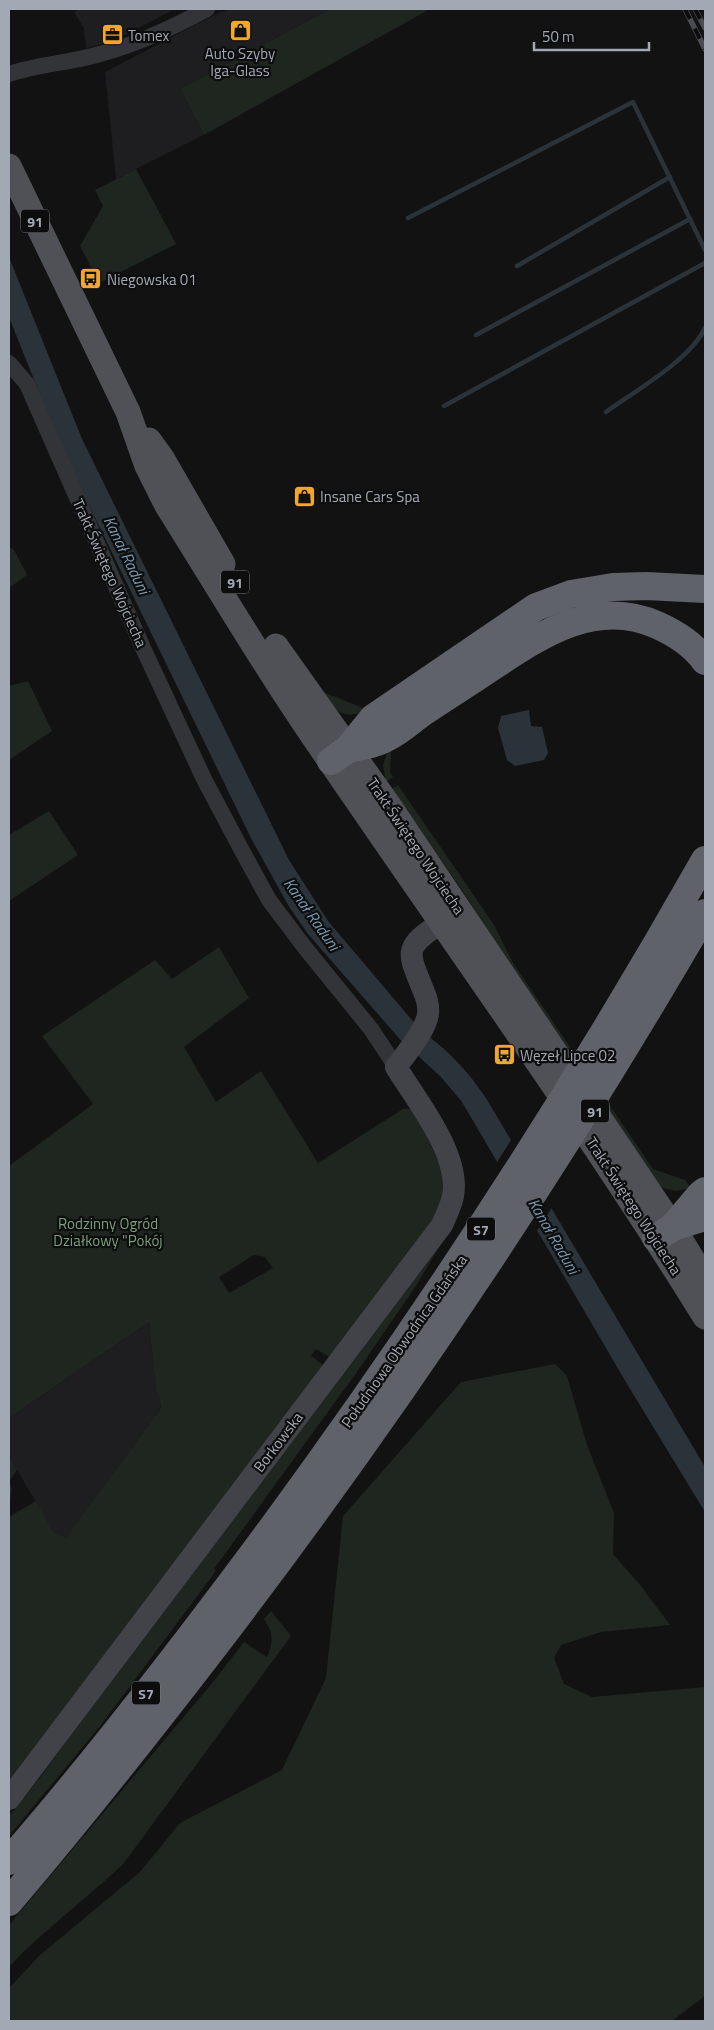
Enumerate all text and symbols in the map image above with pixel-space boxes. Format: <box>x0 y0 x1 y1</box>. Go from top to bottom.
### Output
shop icon: Auto Szyby Iga-Glass <box>228 18 252 42</box>
scale bar <box>534 20 649 52</box>
office icon: Tomex <box>100 23 124 47</box>
place label: Tomex <box>128 24 170 47</box>
text: 50 m <box>542 25 575 48</box>
place label: Auto Szyby Iga-Glass <box>205 42 275 82</box>
road number: 91 <box>21 210 49 232</box>
bus stop icon: Niegowska 01 <box>79 267 103 291</box>
place label: Niegowska 01 <box>107 268 197 291</box>
shop icon: Insane Cars Spa <box>292 484 316 508</box>
place label: Insane Cars Spa <box>320 485 420 508</box>
street label: Trakt Świętego Wojciecha <box>67 495 153 652</box>
water label: Kanał Raduni <box>98 512 157 600</box>
road number: 91 <box>221 570 249 594</box>
street label: Trakt Świętego Wojciecha <box>362 773 471 919</box>
water label: Kanał Raduni <box>278 873 347 957</box>
bus stop icon: Węzeł Lipce 02 <box>492 1043 516 1067</box>
place label: Węzeł Lipce 02 <box>520 1044 615 1067</box>
road number: 91 <box>581 1100 609 1122</box>
street label: Trakt Świętego Wojciecha <box>581 1132 688 1280</box>
water label: Kanał Raduni <box>523 1194 586 1280</box>
park label: Rodzinny Ogród Działkowy "Pokój <box>53 1212 163 1252</box>
road number: S7 <box>467 1218 495 1240</box>
street label: Południowa Obwodnica Gdańska <box>335 1249 473 1432</box>
street label: Borkowska <box>248 1407 309 1477</box>
road number: S7 <box>132 1682 160 1705</box>

